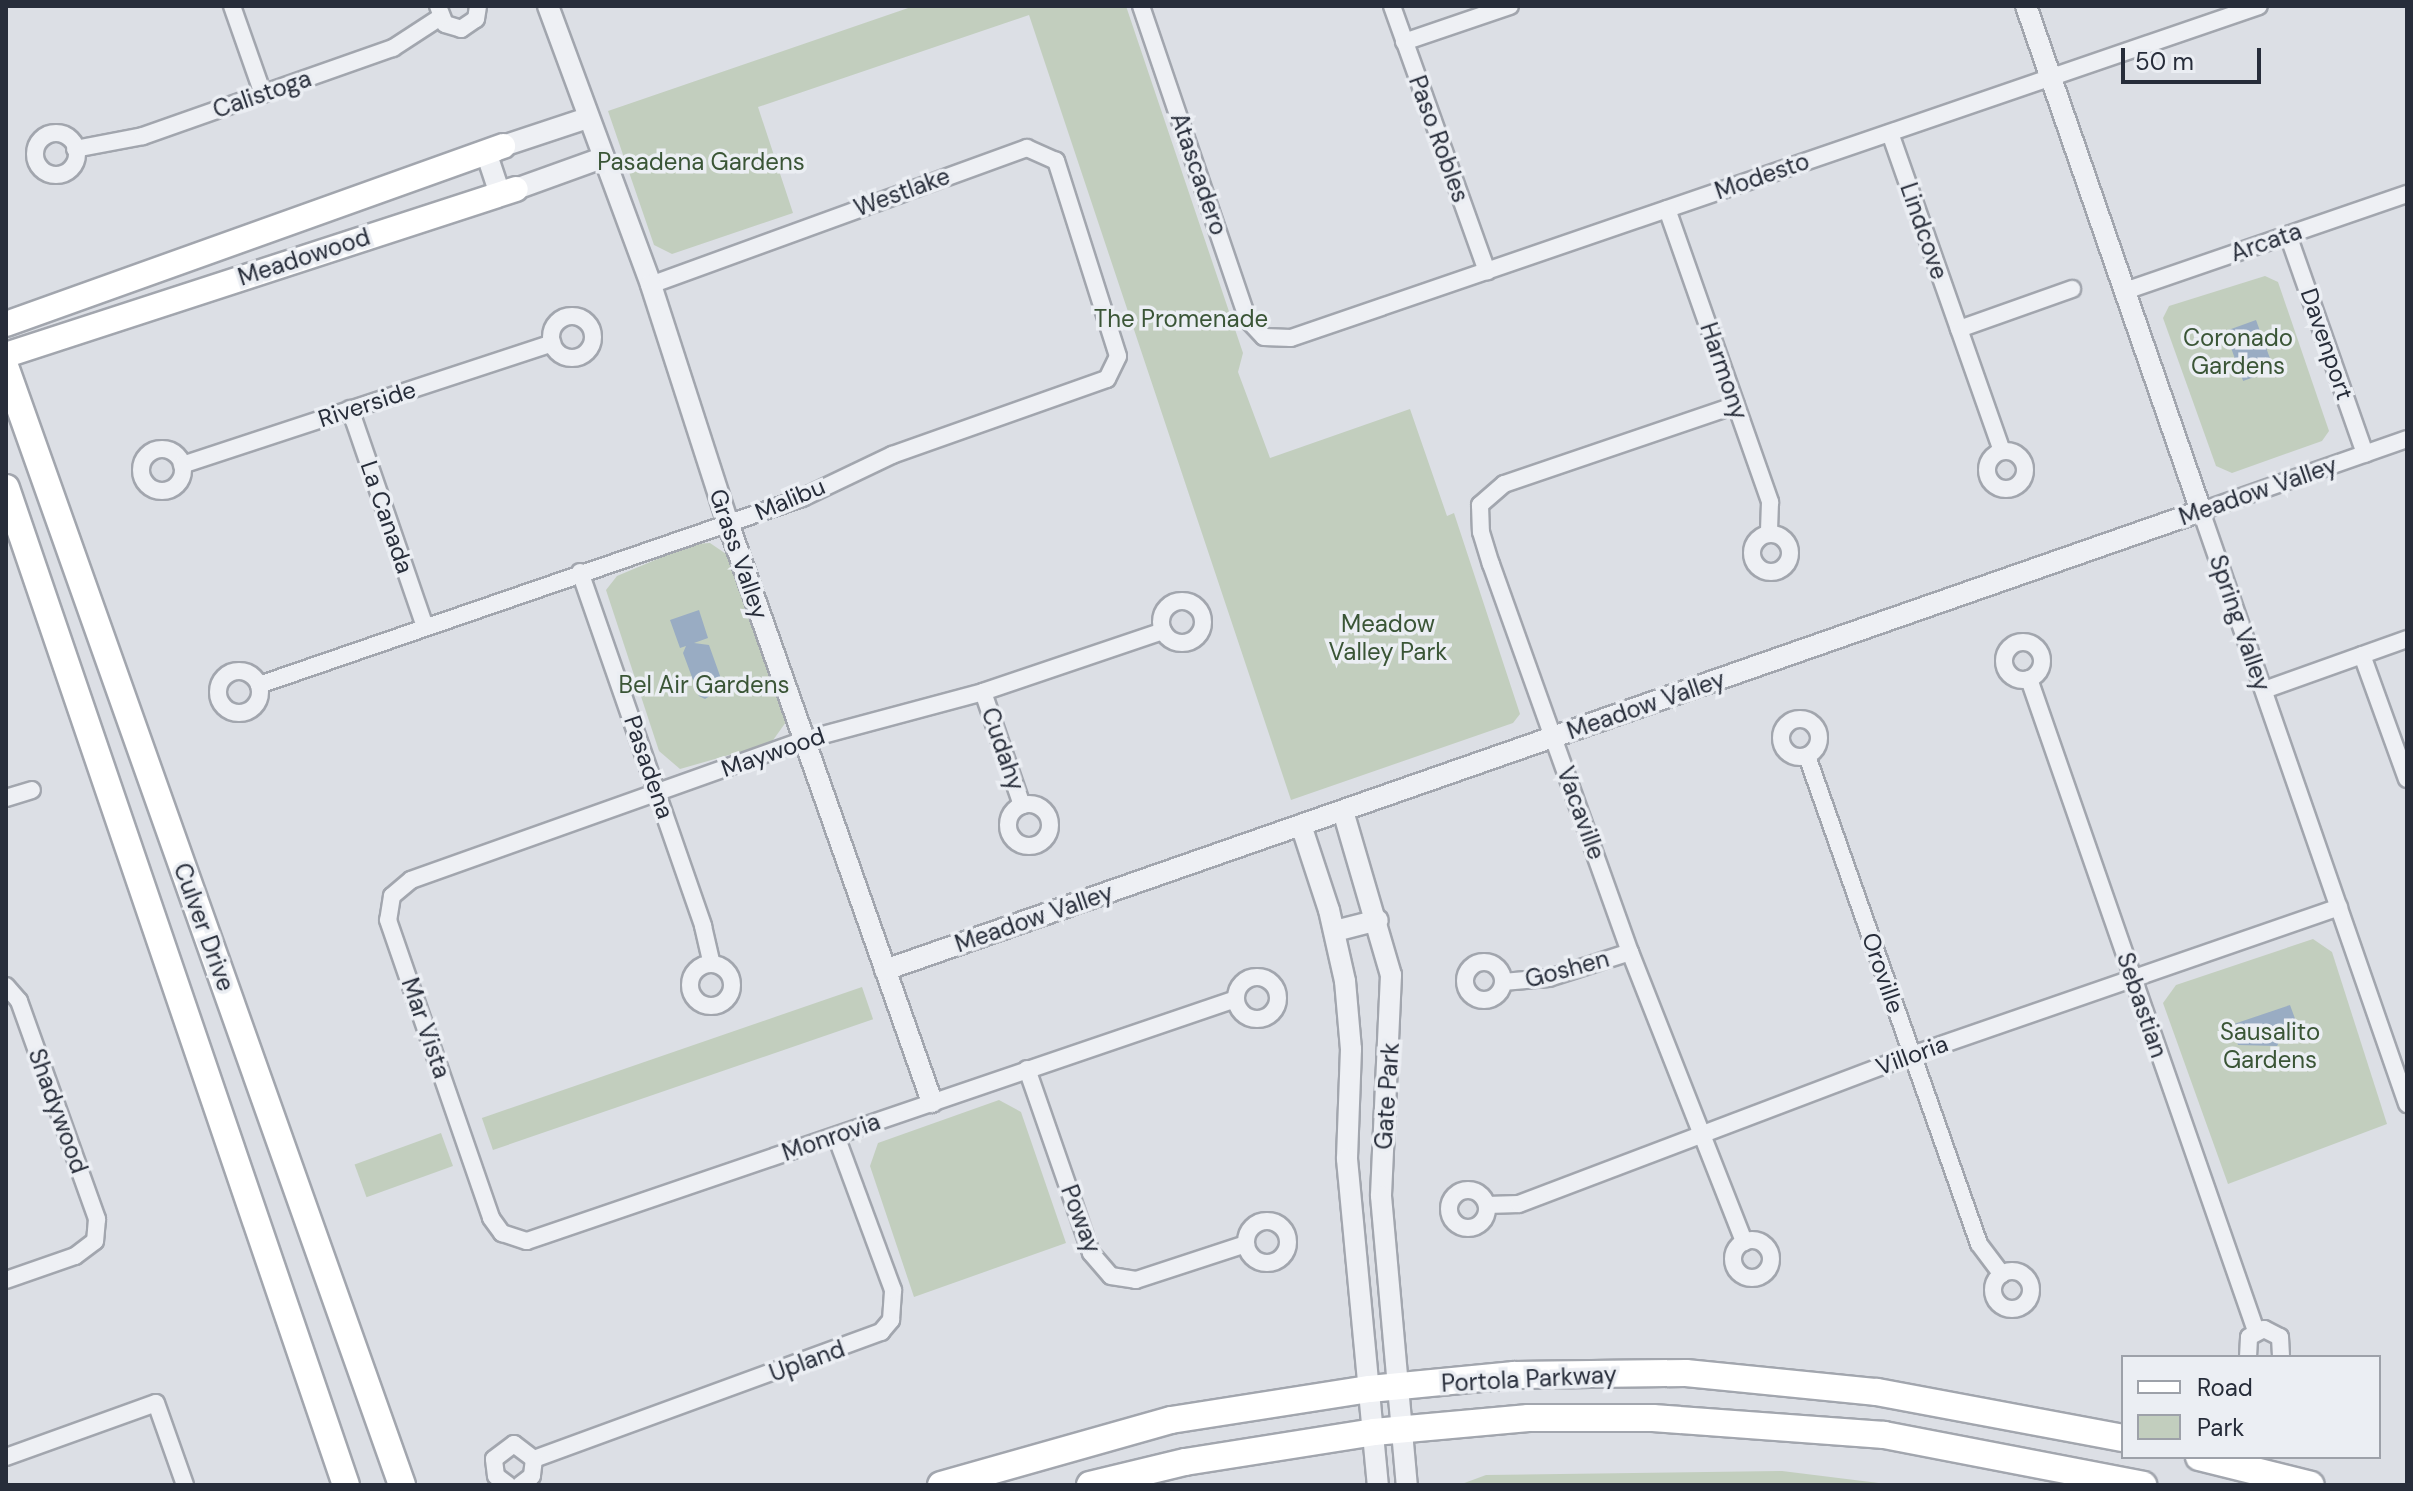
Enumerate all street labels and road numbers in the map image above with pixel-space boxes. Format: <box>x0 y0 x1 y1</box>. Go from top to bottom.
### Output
street label: Calistoga <box>209 64 315 124</box>
street label: Paso Robles <box>1403 72 1475 206</box>
street label: Atascadero <box>1165 109 1233 239</box>
street label: Modesto <box>1711 146 1813 206</box>
street label: Westlake <box>850 161 954 223</box>
street label: Lindcove <box>1894 179 1954 283</box>
street label: Arcata <box>2227 216 2305 268</box>
street label: Meadowood <box>234 222 374 292</box>
street label: Davenport <box>2294 284 2360 404</box>
street label: Harmony <box>1694 319 1754 423</box>
street label: Riverside <box>314 375 420 433</box>
street label: Meadow Valley <box>2175 450 2341 532</box>
street label: La Canada <box>354 457 420 577</box>
street label: Malibu <box>751 471 829 527</box>
street label: Grass Valley <box>703 485 775 623</box>
street label: Spring Valley <box>2203 551 2277 695</box>
street label: Meadow Valley <box>1563 664 1729 746</box>
street label: Cudahy <box>975 704 1031 794</box>
street label: Pasadena <box>618 712 680 822</box>
street label: Maywood <box>717 721 829 783</box>
street label: Vacaville <box>1551 763 1611 863</box>
street label: Culver Drive <box>168 859 240 995</box>
street label: Meadow Valley <box>951 877 1117 959</box>
street label: Oroville <box>1856 929 1910 1017</box>
street label: Goshen <box>1522 944 1612 994</box>
street label: Sebastian <box>2111 949 2173 1061</box>
street label: Mar Vista <box>395 974 457 1082</box>
street label: Villoria <box>1872 1029 1952 1081</box>
street label: Gate Park <box>1369 1041 1405 1151</box>
street label: Shadywood <box>22 1045 94 1177</box>
street label: Monrovia <box>778 1107 884 1167</box>
street label: Poway <box>1055 1181 1107 1257</box>
street label: Upland <box>765 1334 849 1388</box>
street label: Portola Parkway <box>1440 1360 1618 1398</box>

